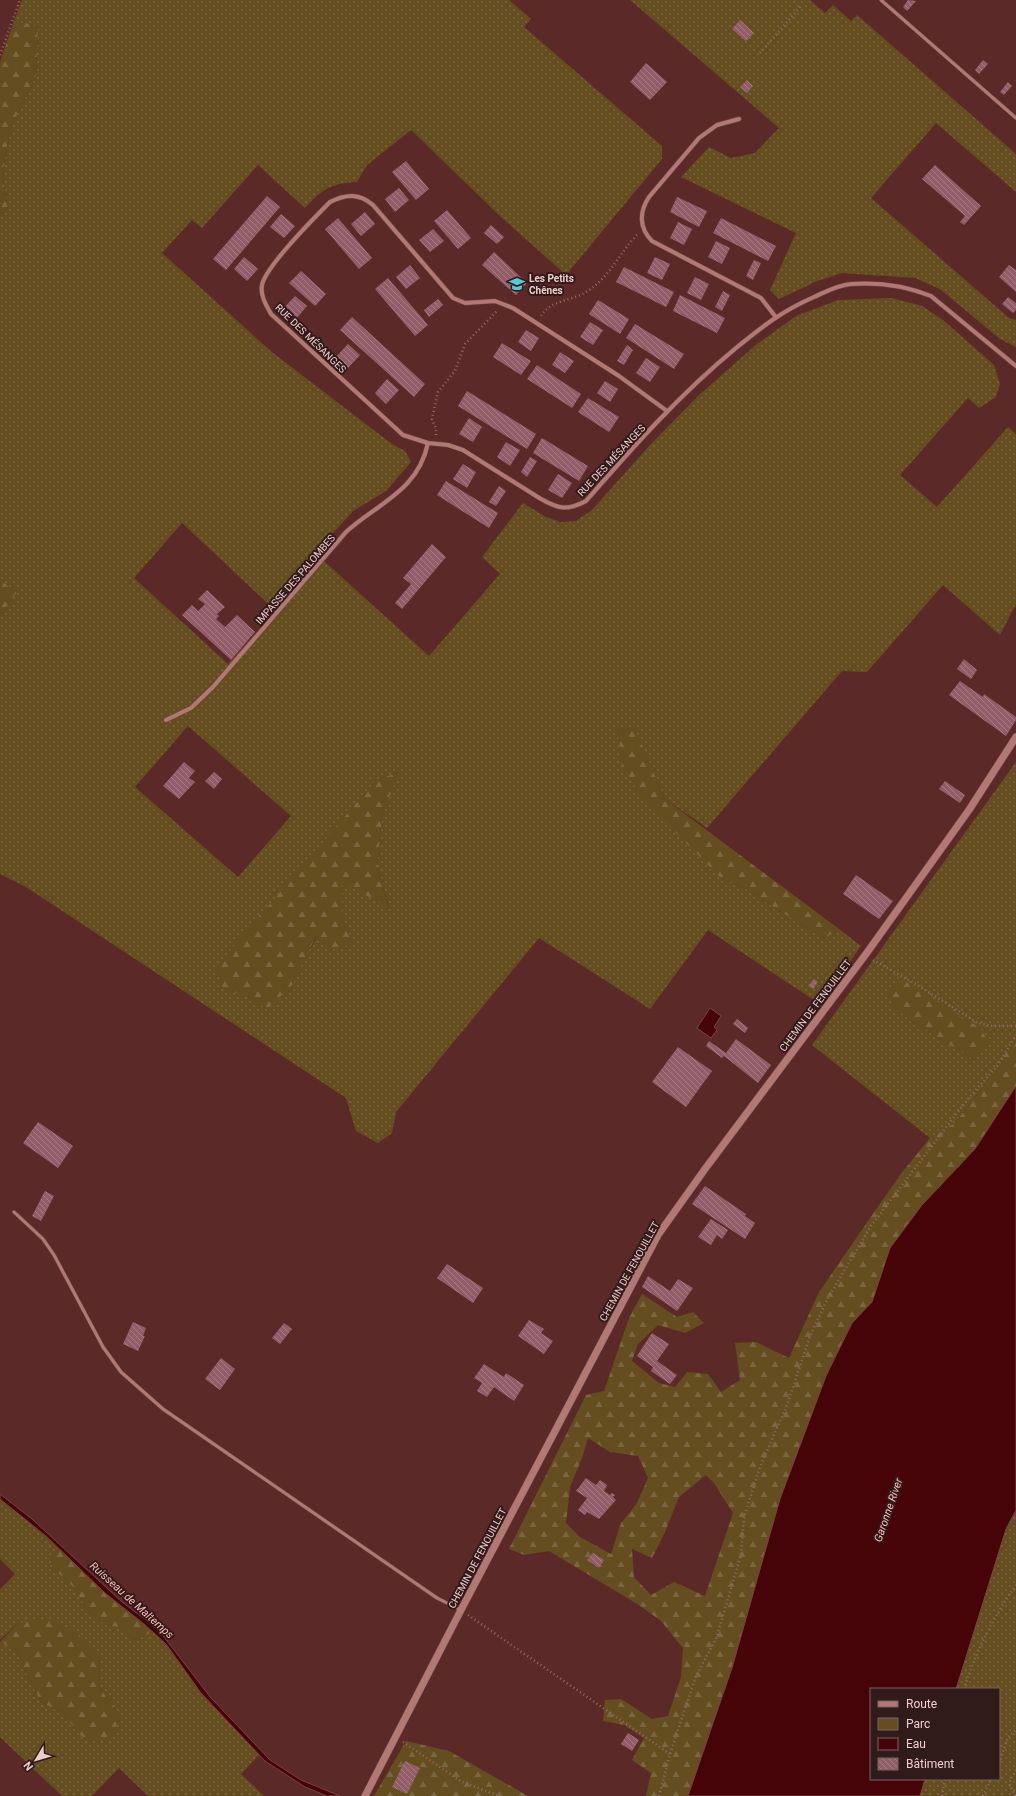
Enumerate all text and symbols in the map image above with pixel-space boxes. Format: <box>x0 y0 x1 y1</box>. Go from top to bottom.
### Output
place label: Les Petits Chênes <box>529 273 574 296</box>
school or university icon: Les Petits Chênes <box>508 275 526 293</box>
street label: RUE DES MÉSANGES <box>273 301 349 375</box>
street label: RUE DES MÉSANGES <box>575 422 647 498</box>
street label: IMPASSE DES PALOMBES <box>254 532 337 626</box>
street label: CHEMIN DE FENOUILLET <box>777 957 854 1053</box>
street label: CHEMIN DE FENOUILLET <box>597 1220 661 1323</box>
water label: Garonne River <box>872 1476 906 1544</box>
street label: CHEMIN DE FENOUILLET <box>446 1506 509 1610</box>
water label: Ruisseau de Maltemps <box>87 1559 177 1642</box>
legend <box>870 1688 1000 1780</box>
text: Route <box>906 1697 937 1711</box>
text: Parc <box>906 1717 930 1731</box>
text: Eau <box>906 1737 926 1751</box>
north arrow <box>16 1740 56 1780</box>
text: Bâtiment <box>906 1757 954 1771</box>
text: N <box>21 1759 36 1773</box>

